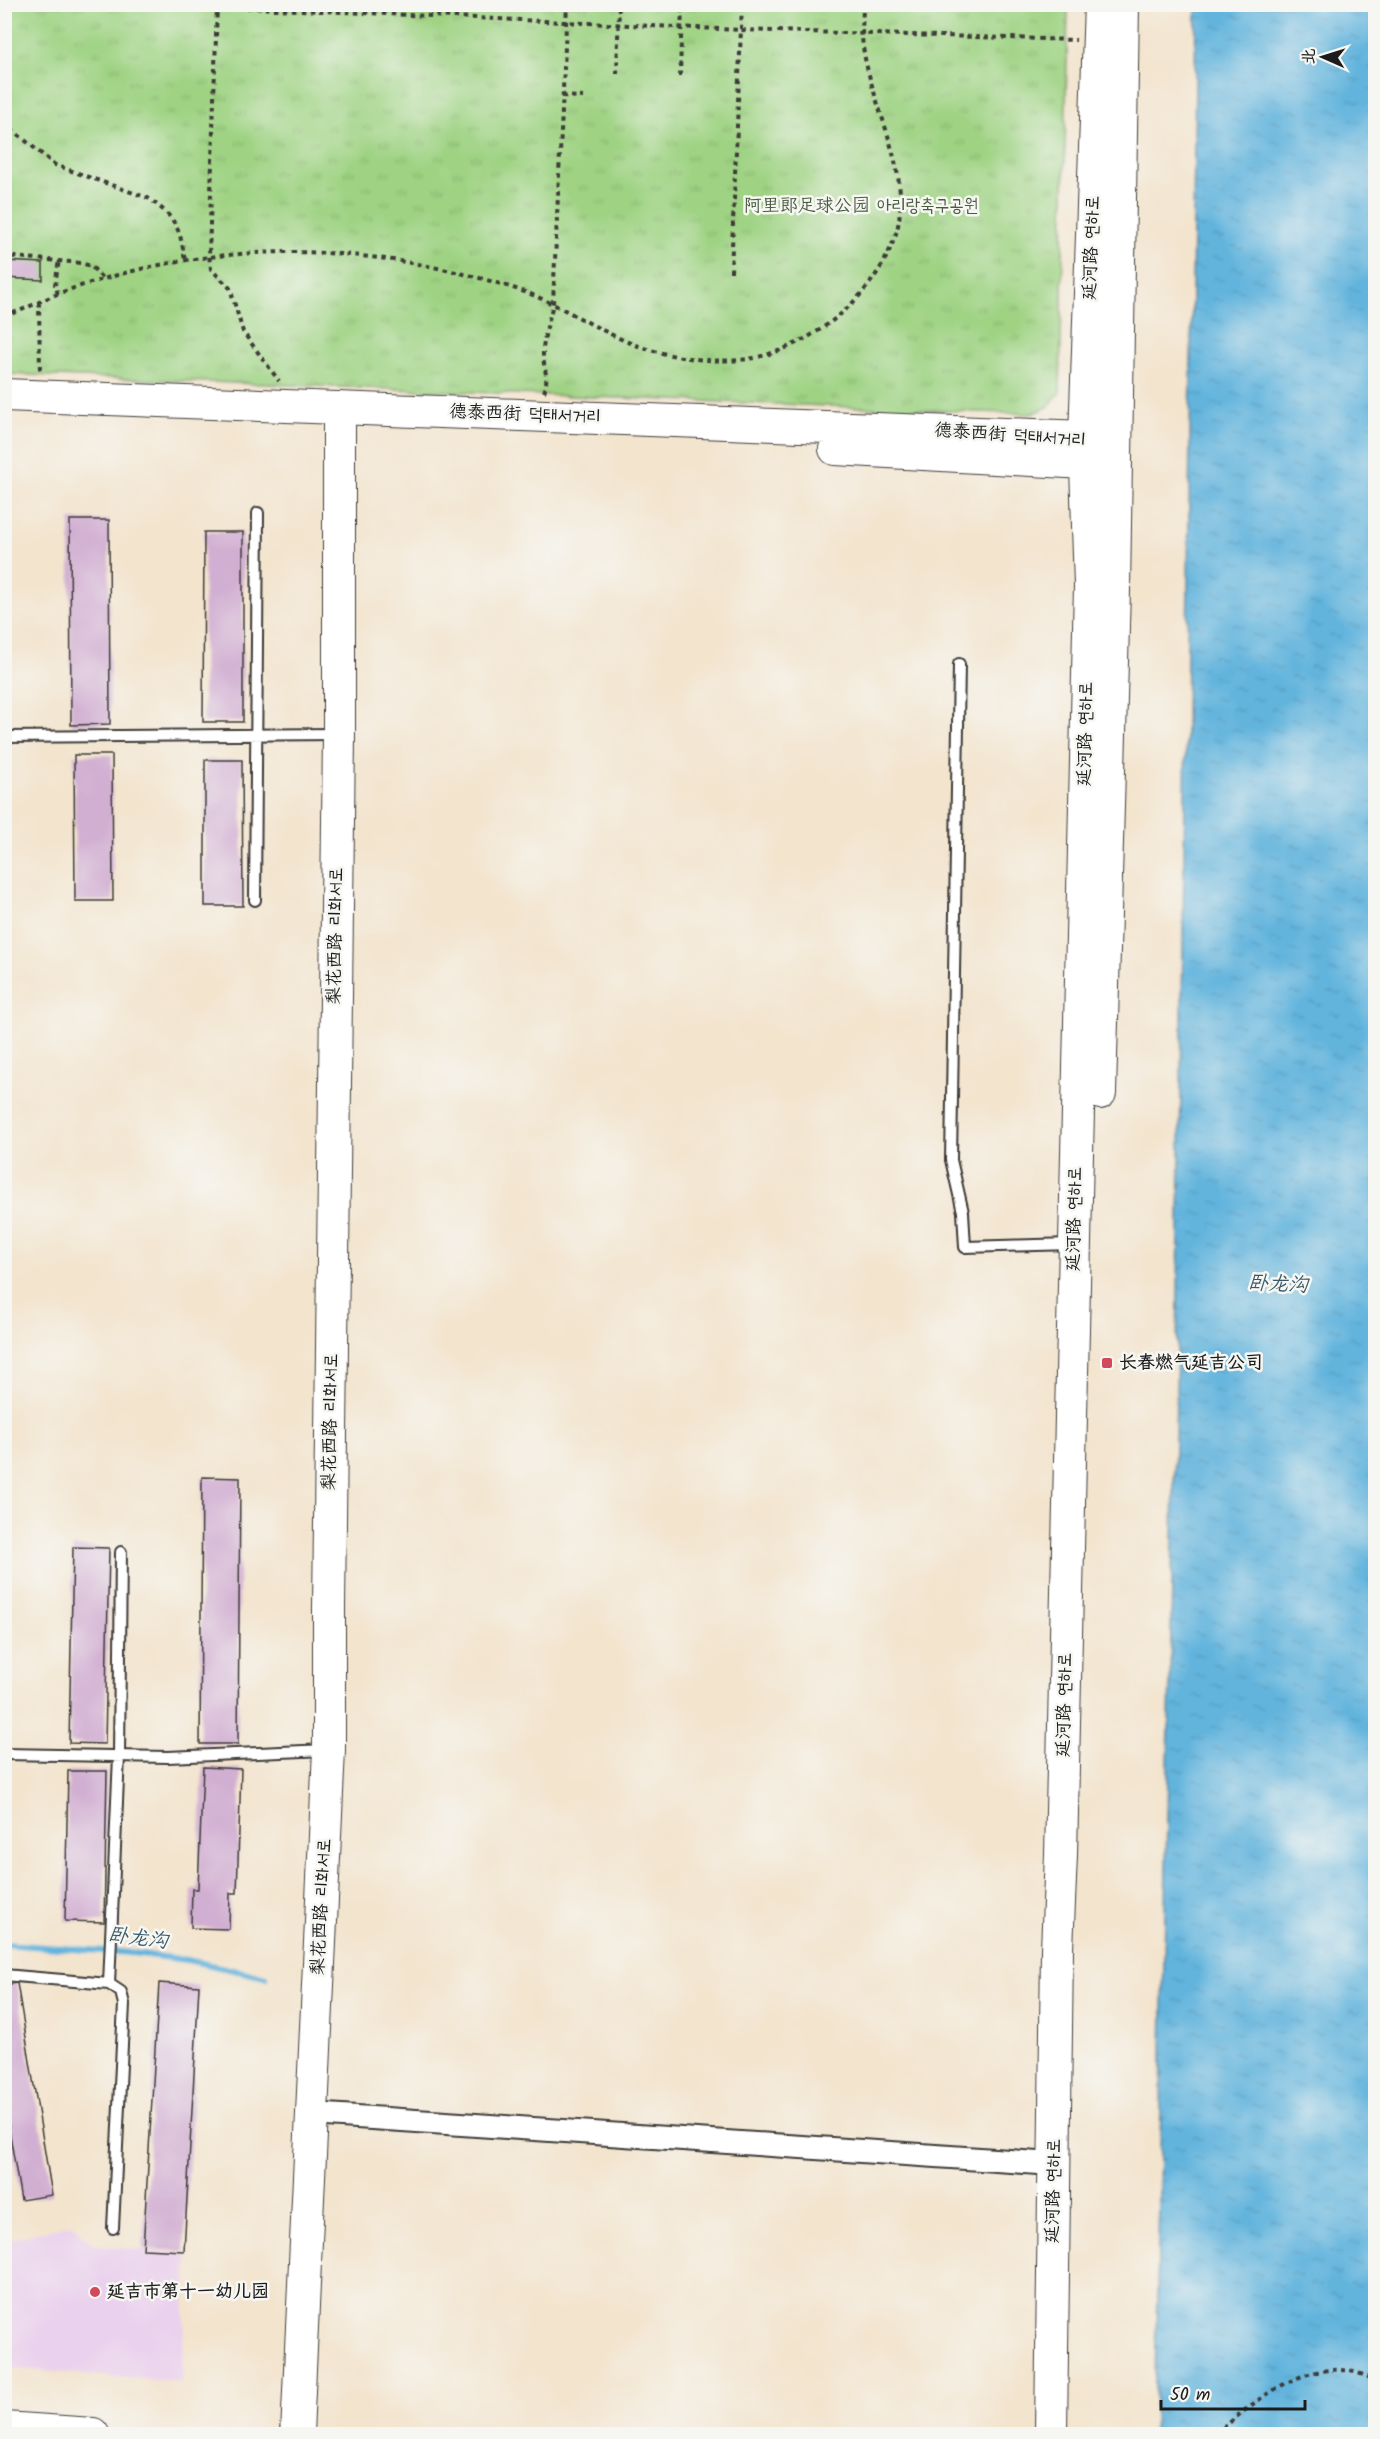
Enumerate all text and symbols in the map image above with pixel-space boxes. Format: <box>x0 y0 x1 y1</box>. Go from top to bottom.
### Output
north arrow <box>1293 27 1353 87</box>
text: 北 <box>1297 48 1322 65</box>
park label: 阿里郎足球公园 아리랑축구공원 <box>744 192 978 221</box>
street label: 延河路 연하로 <box>1076 195 1108 301</box>
street label: 德泰西街 덕태서거리 <box>449 398 601 432</box>
street label: 德泰西街 덕태서거리 <box>933 416 1087 456</box>
street label: 延河路 연하로 <box>1071 681 1101 787</box>
street label: 梨花西路 리화서로 <box>320 867 352 1005</box>
street label: 延河路 연하로 <box>1060 1166 1090 1272</box>
water label: 卧龙沟 <box>1247 1267 1311 1303</box>
place label: 长春燃气延吉公司 <box>1119 1349 1263 1378</box>
street label: 梨花西路 리화서로 <box>315 1353 347 1491</box>
marker: 长春燃气延吉公司 <box>1100 1356 1114 1370</box>
street label: 延河路 연하로 <box>1050 1652 1080 1758</box>
street label: 梨花西路 리화서로 <box>304 1838 340 1976</box>
water label: 卧龙沟 <box>106 1919 172 1959</box>
street label: 延河路 연하로 <box>1039 2138 1069 2244</box>
place label: 延吉市第十一幼儿园 <box>107 2278 269 2307</box>
marker: 延吉市第十一幼儿园 <box>88 2285 102 2299</box>
scale bar <box>1161 2373 1305 2411</box>
text: 50 m <box>1170 2381 1210 2410</box>

